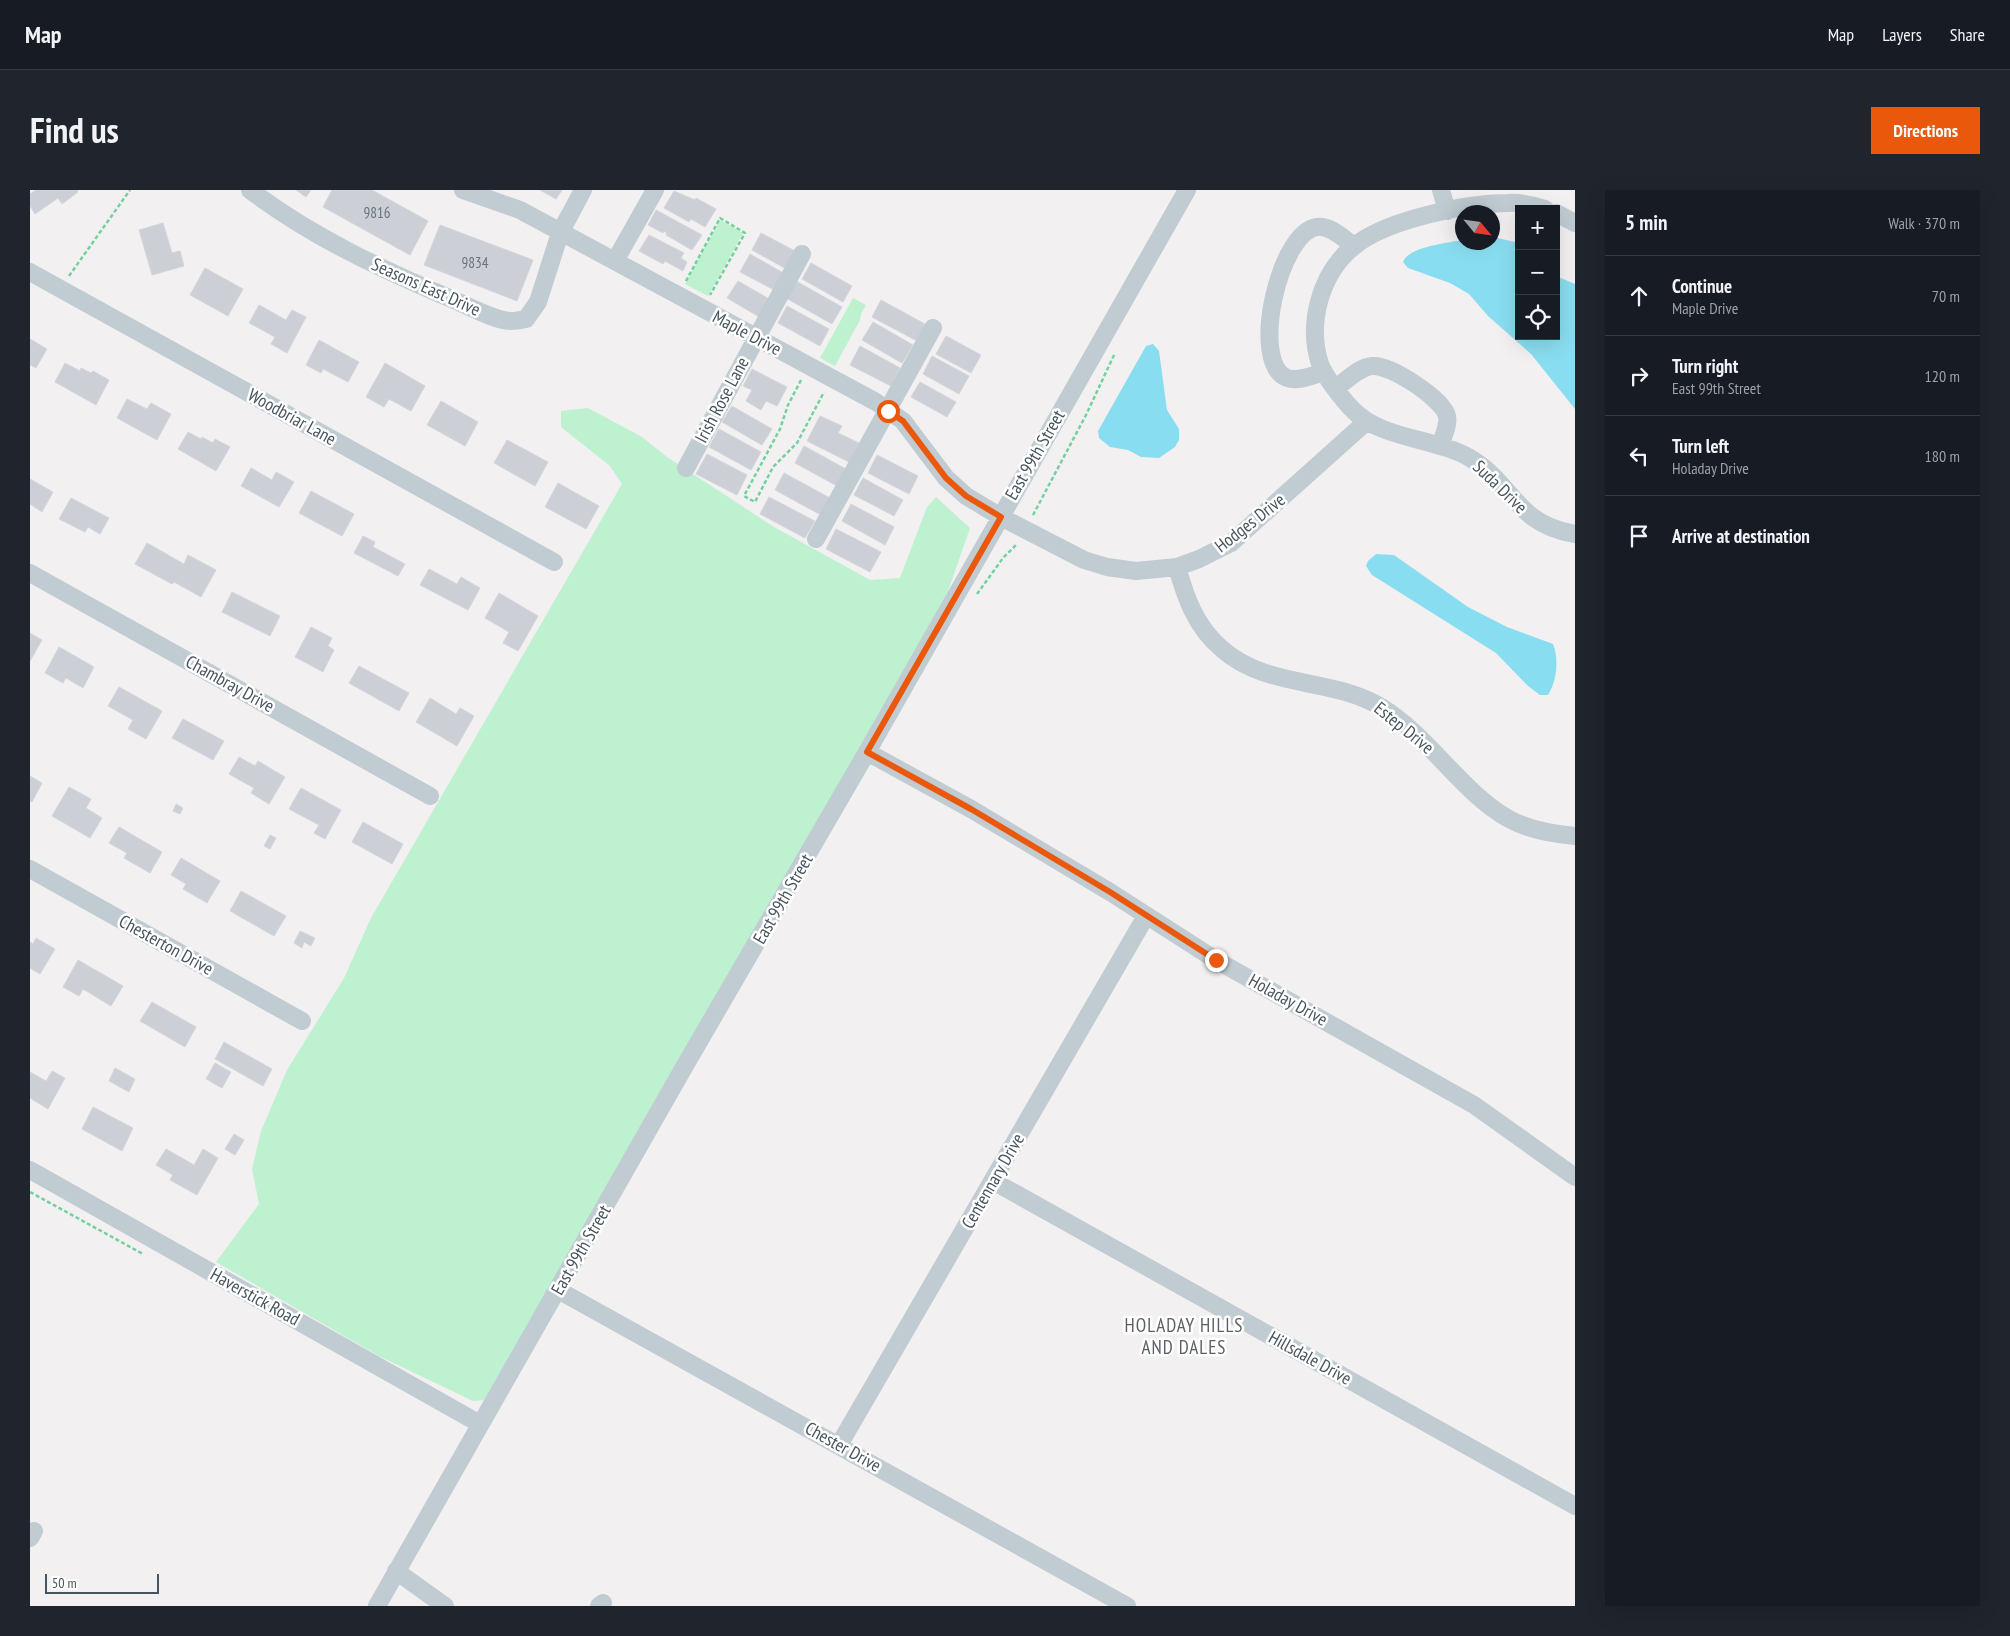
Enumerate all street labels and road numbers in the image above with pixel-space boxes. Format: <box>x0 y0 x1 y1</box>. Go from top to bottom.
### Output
street label: Seasons East Drive <box>368 252 484 321</box>
street label: Maple Drive <box>709 305 786 360</box>
street label: Irish Rose Lane <box>689 353 754 447</box>
street label: Woodbriar Lane <box>244 383 340 450</box>
street label: East 99th Street <box>1000 406 1070 504</box>
street label: Suda Drive <box>1468 455 1532 518</box>
street label: Hodges Drive <box>1210 488 1289 557</box>
street label: Chambray Drive <box>182 650 279 717</box>
street label: Estep Drive <box>1370 697 1439 759</box>
street label: East 99th Street <box>748 850 818 948</box>
street label: Chesterton Drive <box>115 909 217 980</box>
street label: Holaday Drive <box>1245 969 1332 1031</box>
street label: Centennary Drive <box>956 1129 1029 1232</box>
street label: East 99th Street <box>546 1201 616 1299</box>
street label: Haverstick Road <box>207 1263 304 1331</box>
street label: Hillsdale Drive <box>1265 1325 1356 1390</box>
street label: Chester Drive <box>801 1416 885 1477</box>

